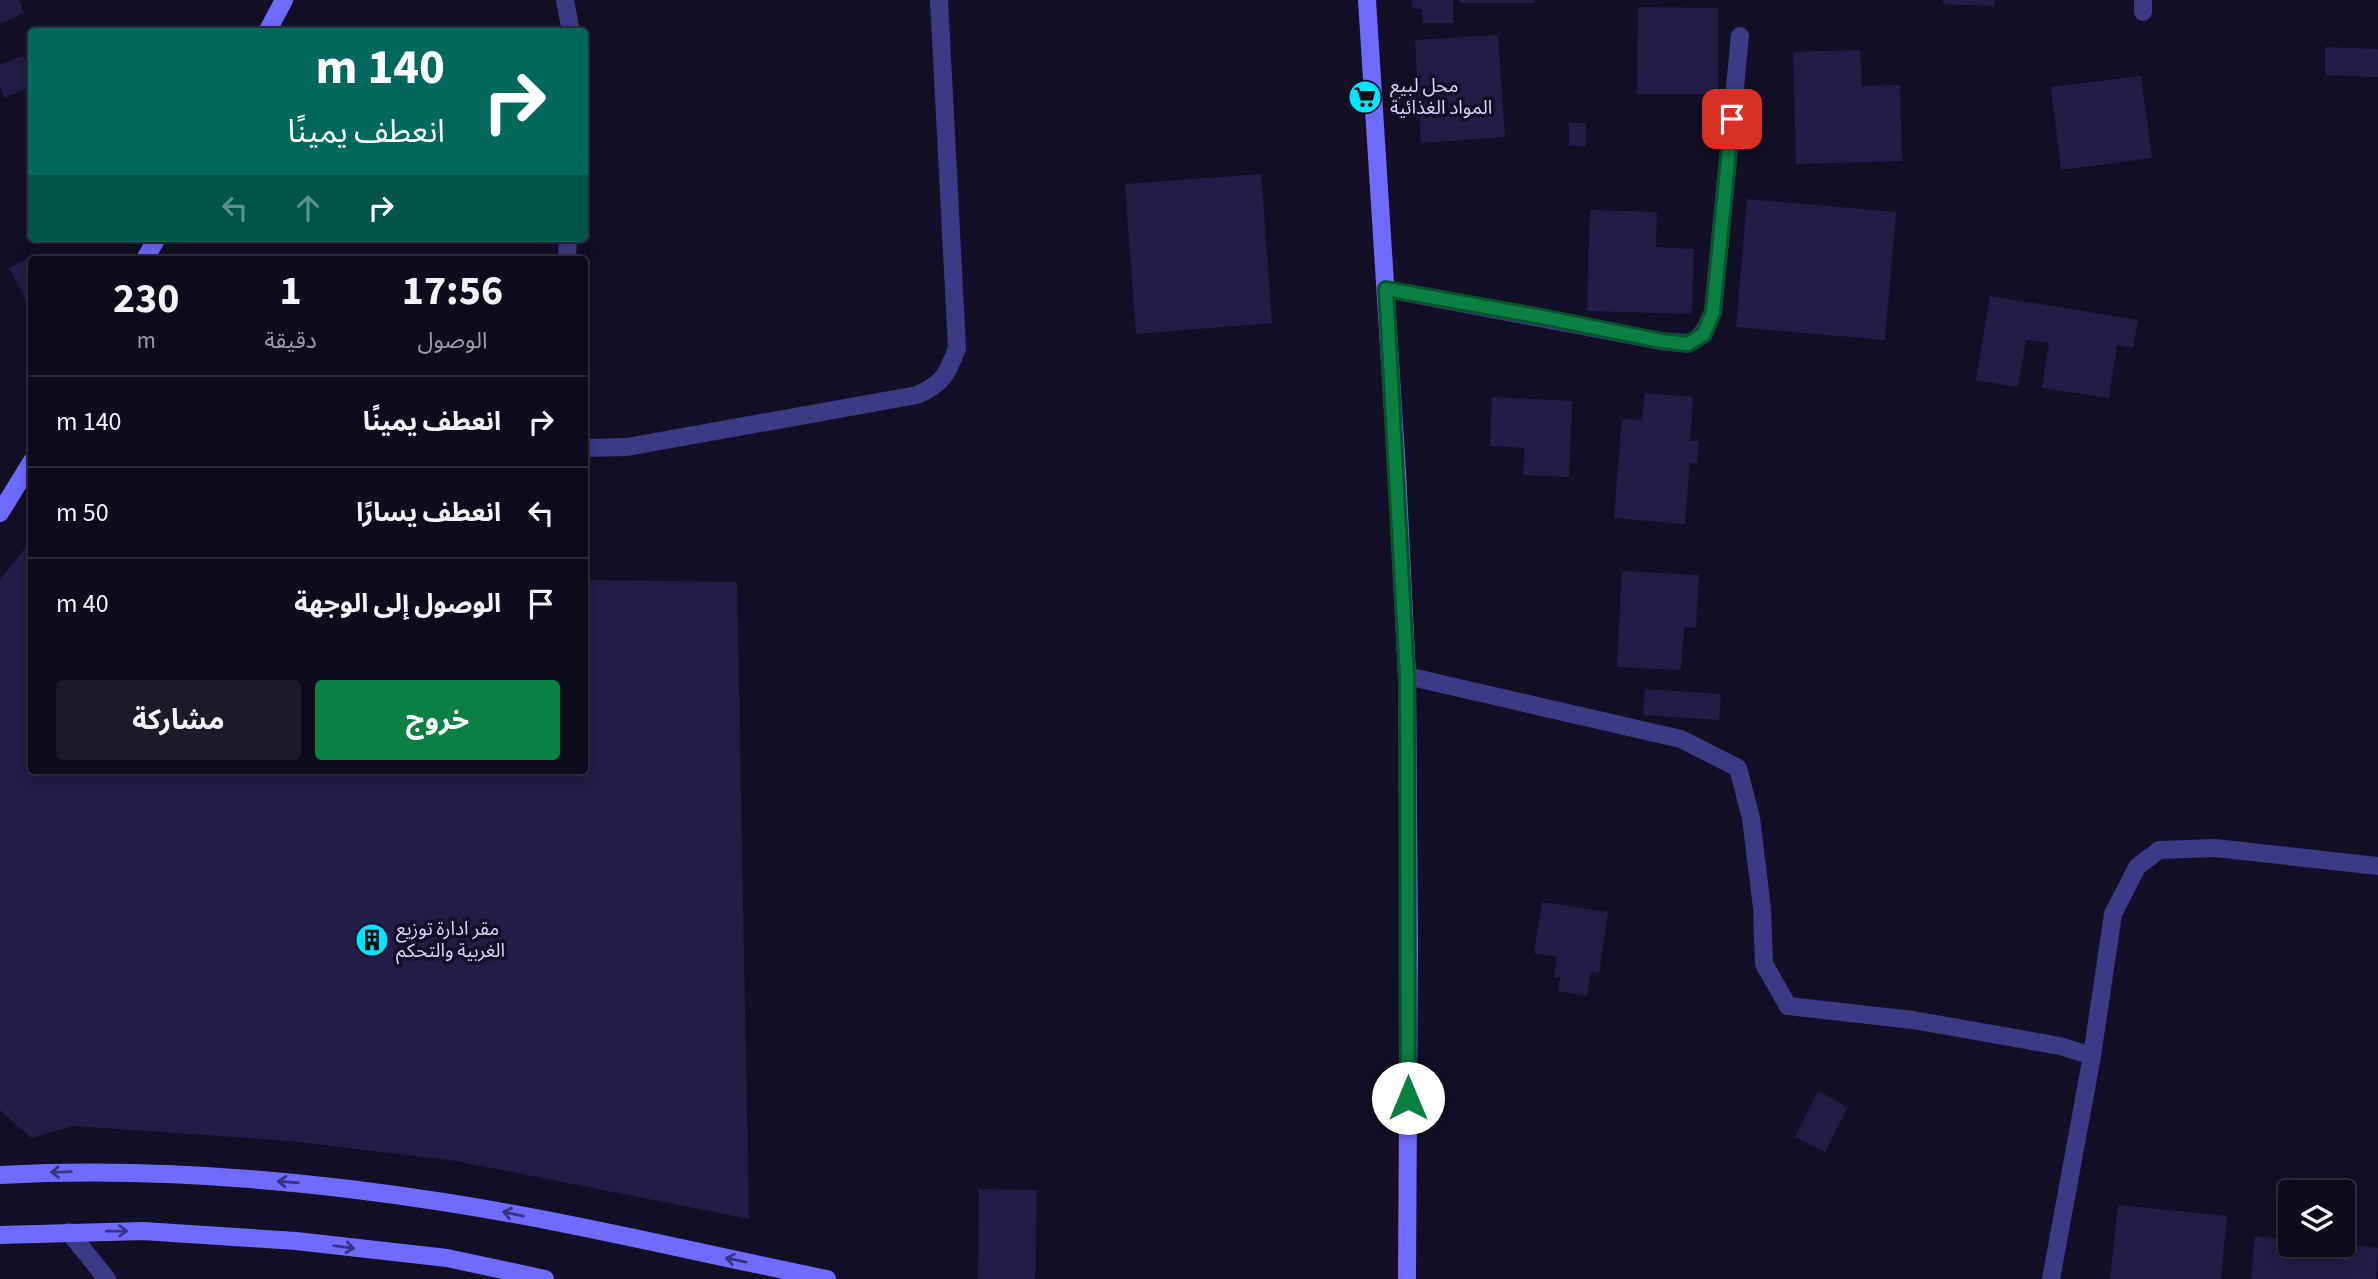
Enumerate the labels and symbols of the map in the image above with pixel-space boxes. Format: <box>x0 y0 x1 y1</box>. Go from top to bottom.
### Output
place label: محل لبيع المواد الغذائية <box>1390 73 1492 122</box>
supermarket icon: محل لبيع المواد الغذائية <box>1346 78 1384 116</box>
pin <box>1702 89 1762 149</box>
place label: مقر ادارة توزيع الغربية والتحكم <box>396 916 505 965</box>
building icon: مقر ادارة توزيع الغربية والتحكم <box>353 921 391 959</box>
position arrow <box>1371 1061 1445 1135</box>
one-way arrow <box>50 1166 73 1179</box>
one-way arrow <box>277 1175 300 1188</box>
one-way arrow <box>502 1207 525 1221</box>
one-way arrow <box>105 1224 128 1238</box>
one-way arrow <box>332 1240 355 1253</box>
one-way arrow <box>725 1253 748 1267</box>

